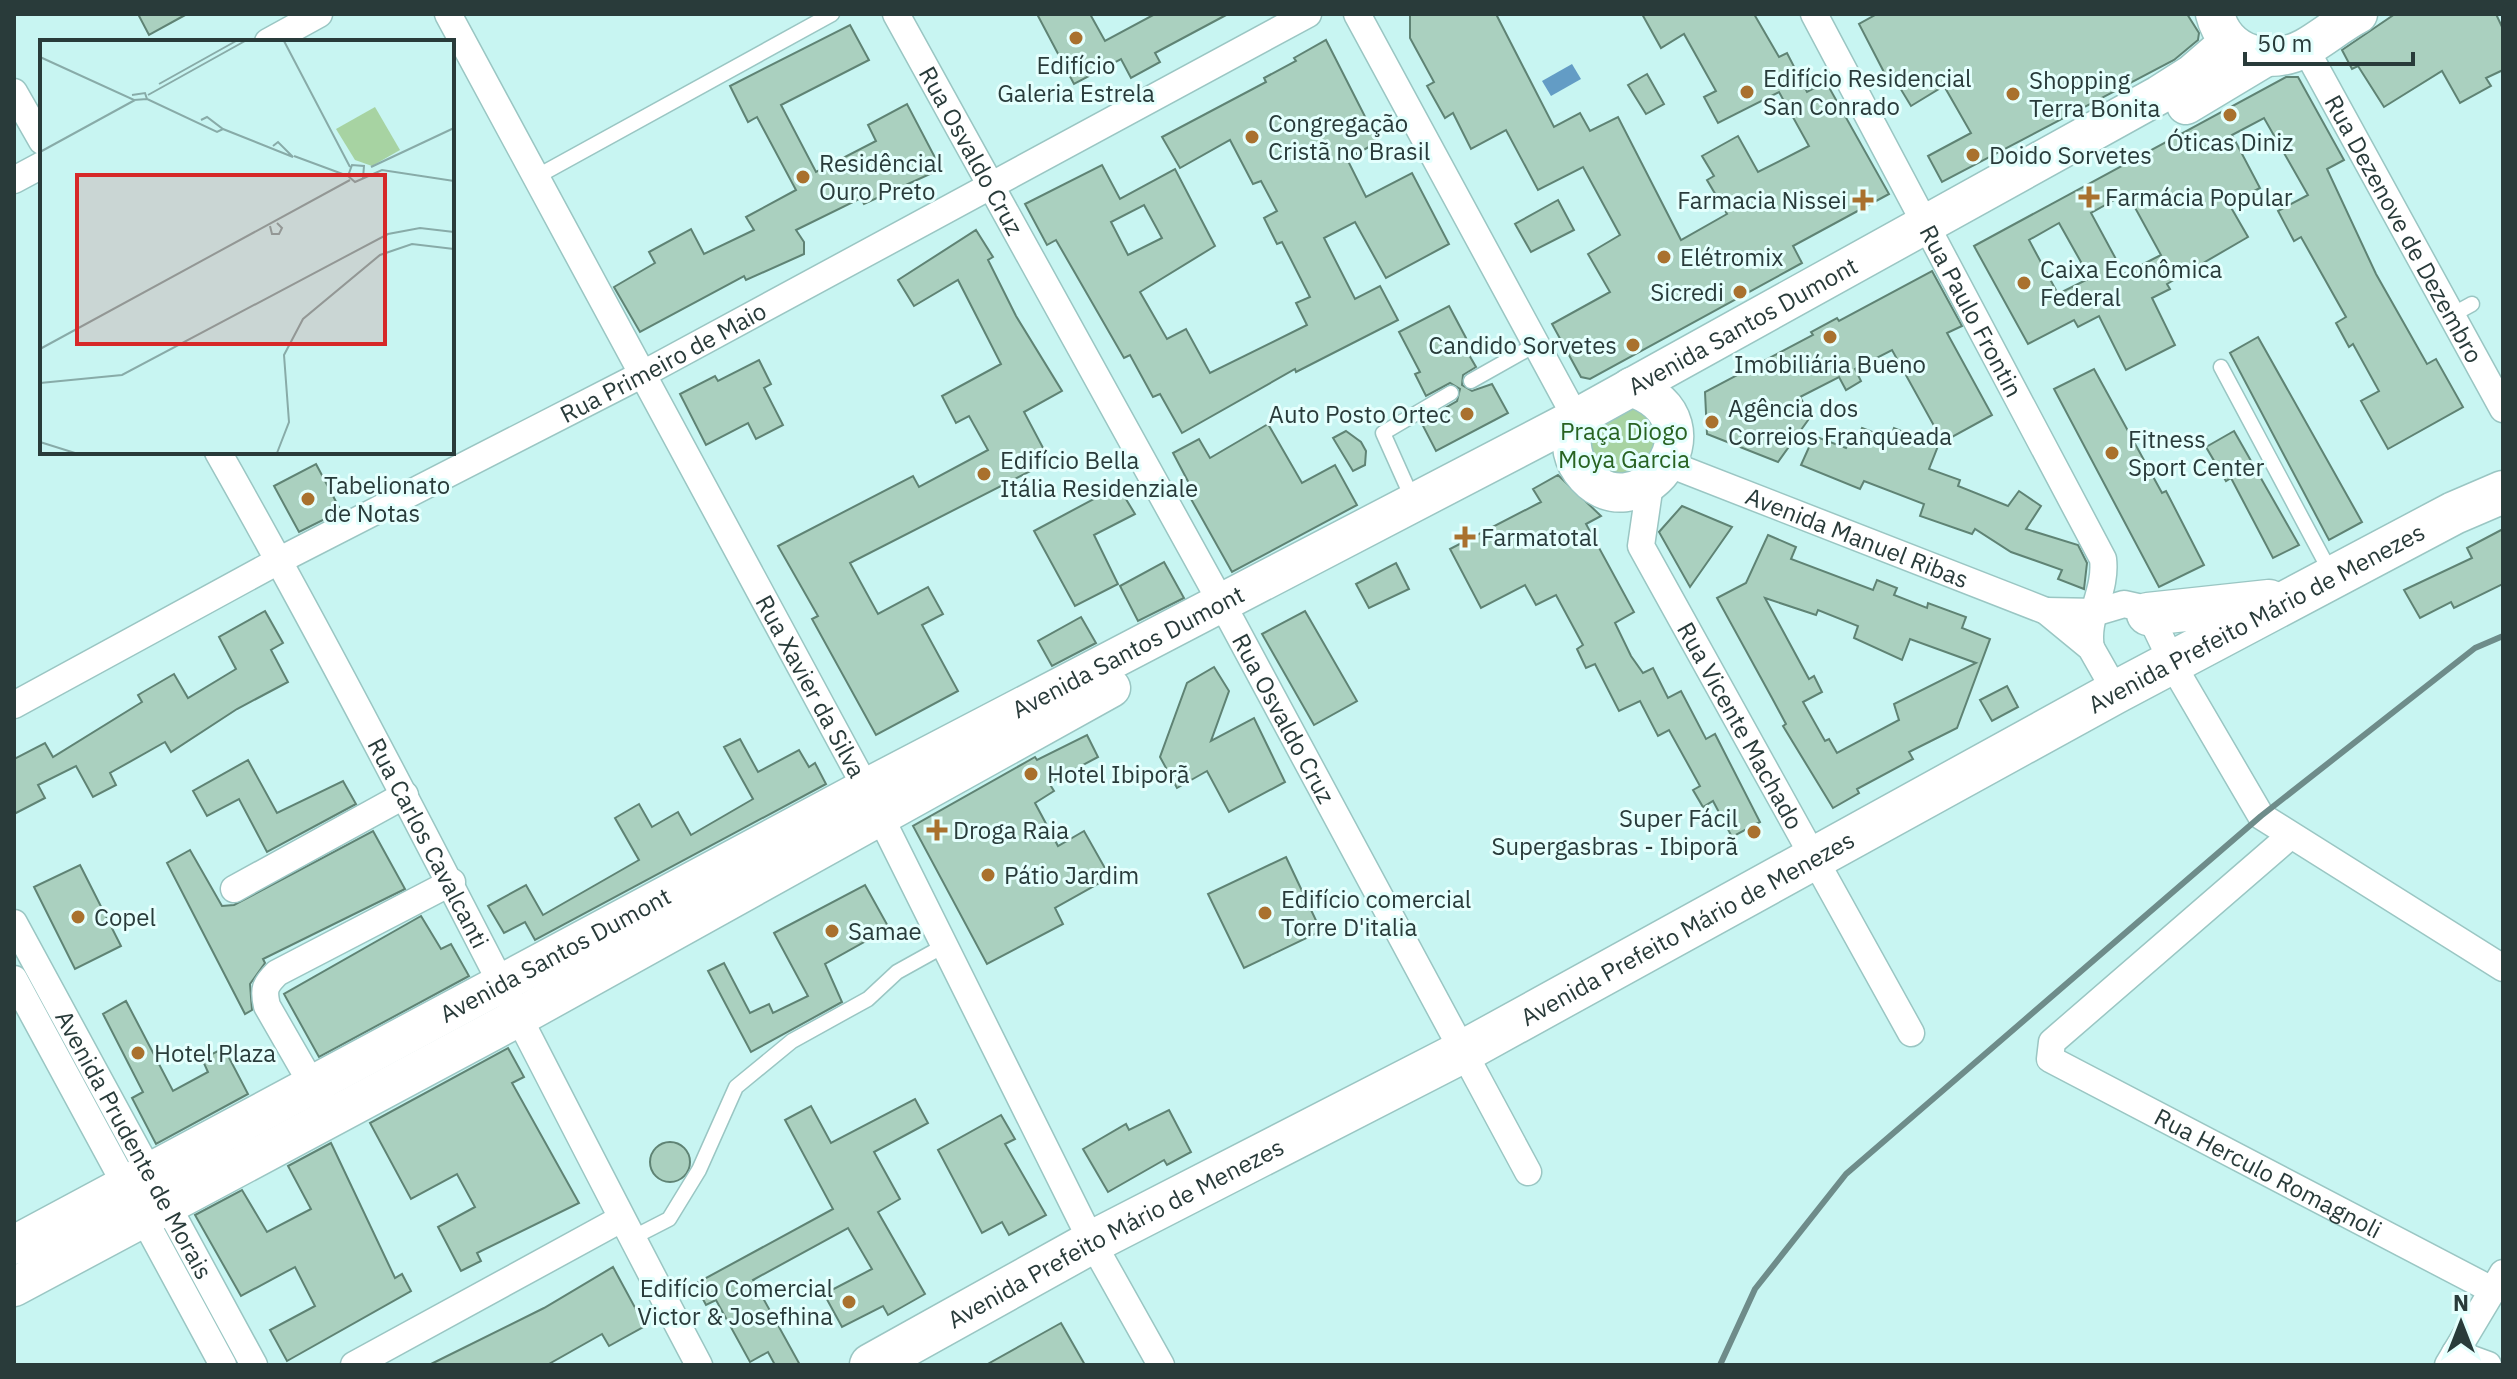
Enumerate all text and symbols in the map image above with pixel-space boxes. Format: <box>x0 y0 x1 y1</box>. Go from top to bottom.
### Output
scale bar <box>2245 16 2413 66</box>
text: 50 m <box>2257 27 2312 59</box>
marker: Edifício Galeria Estrela <box>1067 29 1085 47</box>
inset map <box>40 40 454 454</box>
place label: Edifício Galeria Estrela <box>997 49 1155 109</box>
street label: Rua Osvaldo Cruz <box>912 60 1031 241</box>
place label: Edifício Residencial San Conrado <box>1763 62 1972 122</box>
place label: Shopping Terra Bonita <box>2029 64 2161 124</box>
marker: Edifício Residencial San Conrado <box>1738 83 1756 101</box>
marker: Shopping Terra Bonita <box>2004 85 2022 103</box>
street label: Rua Dezenove de Dezembro <box>2318 89 2491 368</box>
marker: Óticas Diniz <box>2221 106 2239 124</box>
place label: Congregação Cristã no Brasil <box>1268 107 1430 167</box>
place label: Óticas Diniz <box>2167 126 2293 158</box>
marker: Congregação Cristã no Brasil <box>1243 128 1261 146</box>
place label: Doido Sorvetes <box>1989 139 2152 171</box>
marker: Doido Sorvetes <box>1964 146 1982 164</box>
place label: Residêncial Ouro Preto <box>819 147 943 207</box>
marker: Residêncial Ouro Preto <box>794 168 812 186</box>
place label: Farmácia Popular <box>2105 181 2293 213</box>
place label: Farmacia Nissei <box>1677 184 1847 216</box>
marker: Farmácia Popular <box>2080 188 2098 206</box>
marker: Farmacia Nissei <box>1854 191 1872 209</box>
street label: Rua Paulo Frontin <box>1913 219 2030 403</box>
place label: Elétromix <box>1680 241 1783 273</box>
marker: Elétromix <box>1655 248 1673 266</box>
street label: Avenida Santos Dumont <box>1622 249 1863 402</box>
place label: Caixa Econômica Federal <box>2040 253 2223 313</box>
marker: Caixa Econômica Federal <box>2015 274 2033 292</box>
place label: Sicredi <box>1650 276 1724 308</box>
marker: Sicredi <box>1731 283 1749 301</box>
street label: Rua Primeiro de Maio <box>554 294 772 430</box>
marker: Imobiliária Bueno <box>1821 328 1839 346</box>
place label: Candido Sorvetes <box>1428 329 1617 361</box>
marker: Candido Sorvetes <box>1624 336 1642 354</box>
place label: Imobiliária Bueno <box>1734 348 1926 380</box>
place label: Agência dos Correios Franqueada <box>1728 392 1952 452</box>
place label: Auto Posto Ortec <box>1269 398 1451 430</box>
marker: Auto Posto Ortec <box>1458 405 1476 423</box>
marker: Agência dos Correios Franqueada <box>1703 413 1721 431</box>
park label: Praça Diogo Moya Garcia <box>1558 415 1690 475</box>
place label: Fitness Sport Center <box>2128 423 2265 483</box>
place label: Edifício Bella Itália Residenziale <box>1000 444 1198 504</box>
marker: Fitness Sport Center <box>2103 444 2121 462</box>
marker: Edifício Bella Itália Residenziale <box>975 465 993 483</box>
place label: Tabelionato de Notas <box>324 469 450 529</box>
street label: Avenida Manuel Ribas <box>1741 479 1973 595</box>
marker: Tabelionato de Notas <box>299 490 317 508</box>
street label: Avenida Prefeito Mário de Menezes <box>2082 516 2430 720</box>
place label: Farmatotal <box>1481 521 1598 553</box>
marker: Farmatotal <box>1456 528 1474 546</box>
street label: Avenida Santos Dumont <box>1006 578 1249 725</box>
street label: Rua Xavier da Silva <box>749 589 873 783</box>
street label: Rua Vicente Machado <box>1670 616 1811 835</box>
street label: Rua Osvaldo Cruz <box>1225 628 1343 809</box>
street label: Rua Carlos Cavalcanti <box>361 732 496 954</box>
place label: Hotel Ibiporã <box>1047 758 1190 790</box>
marker: Hotel Ibiporã <box>1022 765 1040 783</box>
place label: Super Fácil Supergasbras - Ibiporã <box>1492 802 1738 862</box>
place label: Droga Raia <box>953 814 1069 846</box>
marker: Droga Raia <box>928 821 946 839</box>
street label: Avenida Prefeito Mário de Menezes <box>1515 823 1860 1033</box>
marker: Super Fácil Supergasbras - Ibiporã <box>1745 823 1763 841</box>
place label: Pátio Jardim <box>1004 859 1139 891</box>
marker: Pátio Jardim <box>979 866 997 884</box>
street label: Avenida Santos Dumont <box>434 880 676 1030</box>
place label: Edifício comercial Torre D'italia <box>1281 883 1471 943</box>
place label: Copel <box>94 901 156 933</box>
marker: Edifício comercial Torre D'italia <box>1256 904 1274 922</box>
marker: Copel <box>69 908 87 926</box>
place label: Samae <box>848 915 922 947</box>
marker: Samae <box>823 922 841 940</box>
street label: Avenida Prudente de Morais <box>48 1004 220 1285</box>
place label: Hotel Plaza <box>154 1037 276 1069</box>
marker: Hotel Plaza <box>129 1044 147 1062</box>
street label: Rua Herculo Romagnoli <box>2149 1100 2387 1246</box>
street label: Avenida Prefeito Mário de Menezes <box>942 1130 1289 1335</box>
place label: Edifício Comercial Victor & Josefhina <box>637 1272 833 1332</box>
north arrow <box>2421 1283 2501 1363</box>
text: N <box>2453 1288 2469 1317</box>
marker: Edifício Comercial Victor & Josefhina <box>840 1293 858 1311</box>

